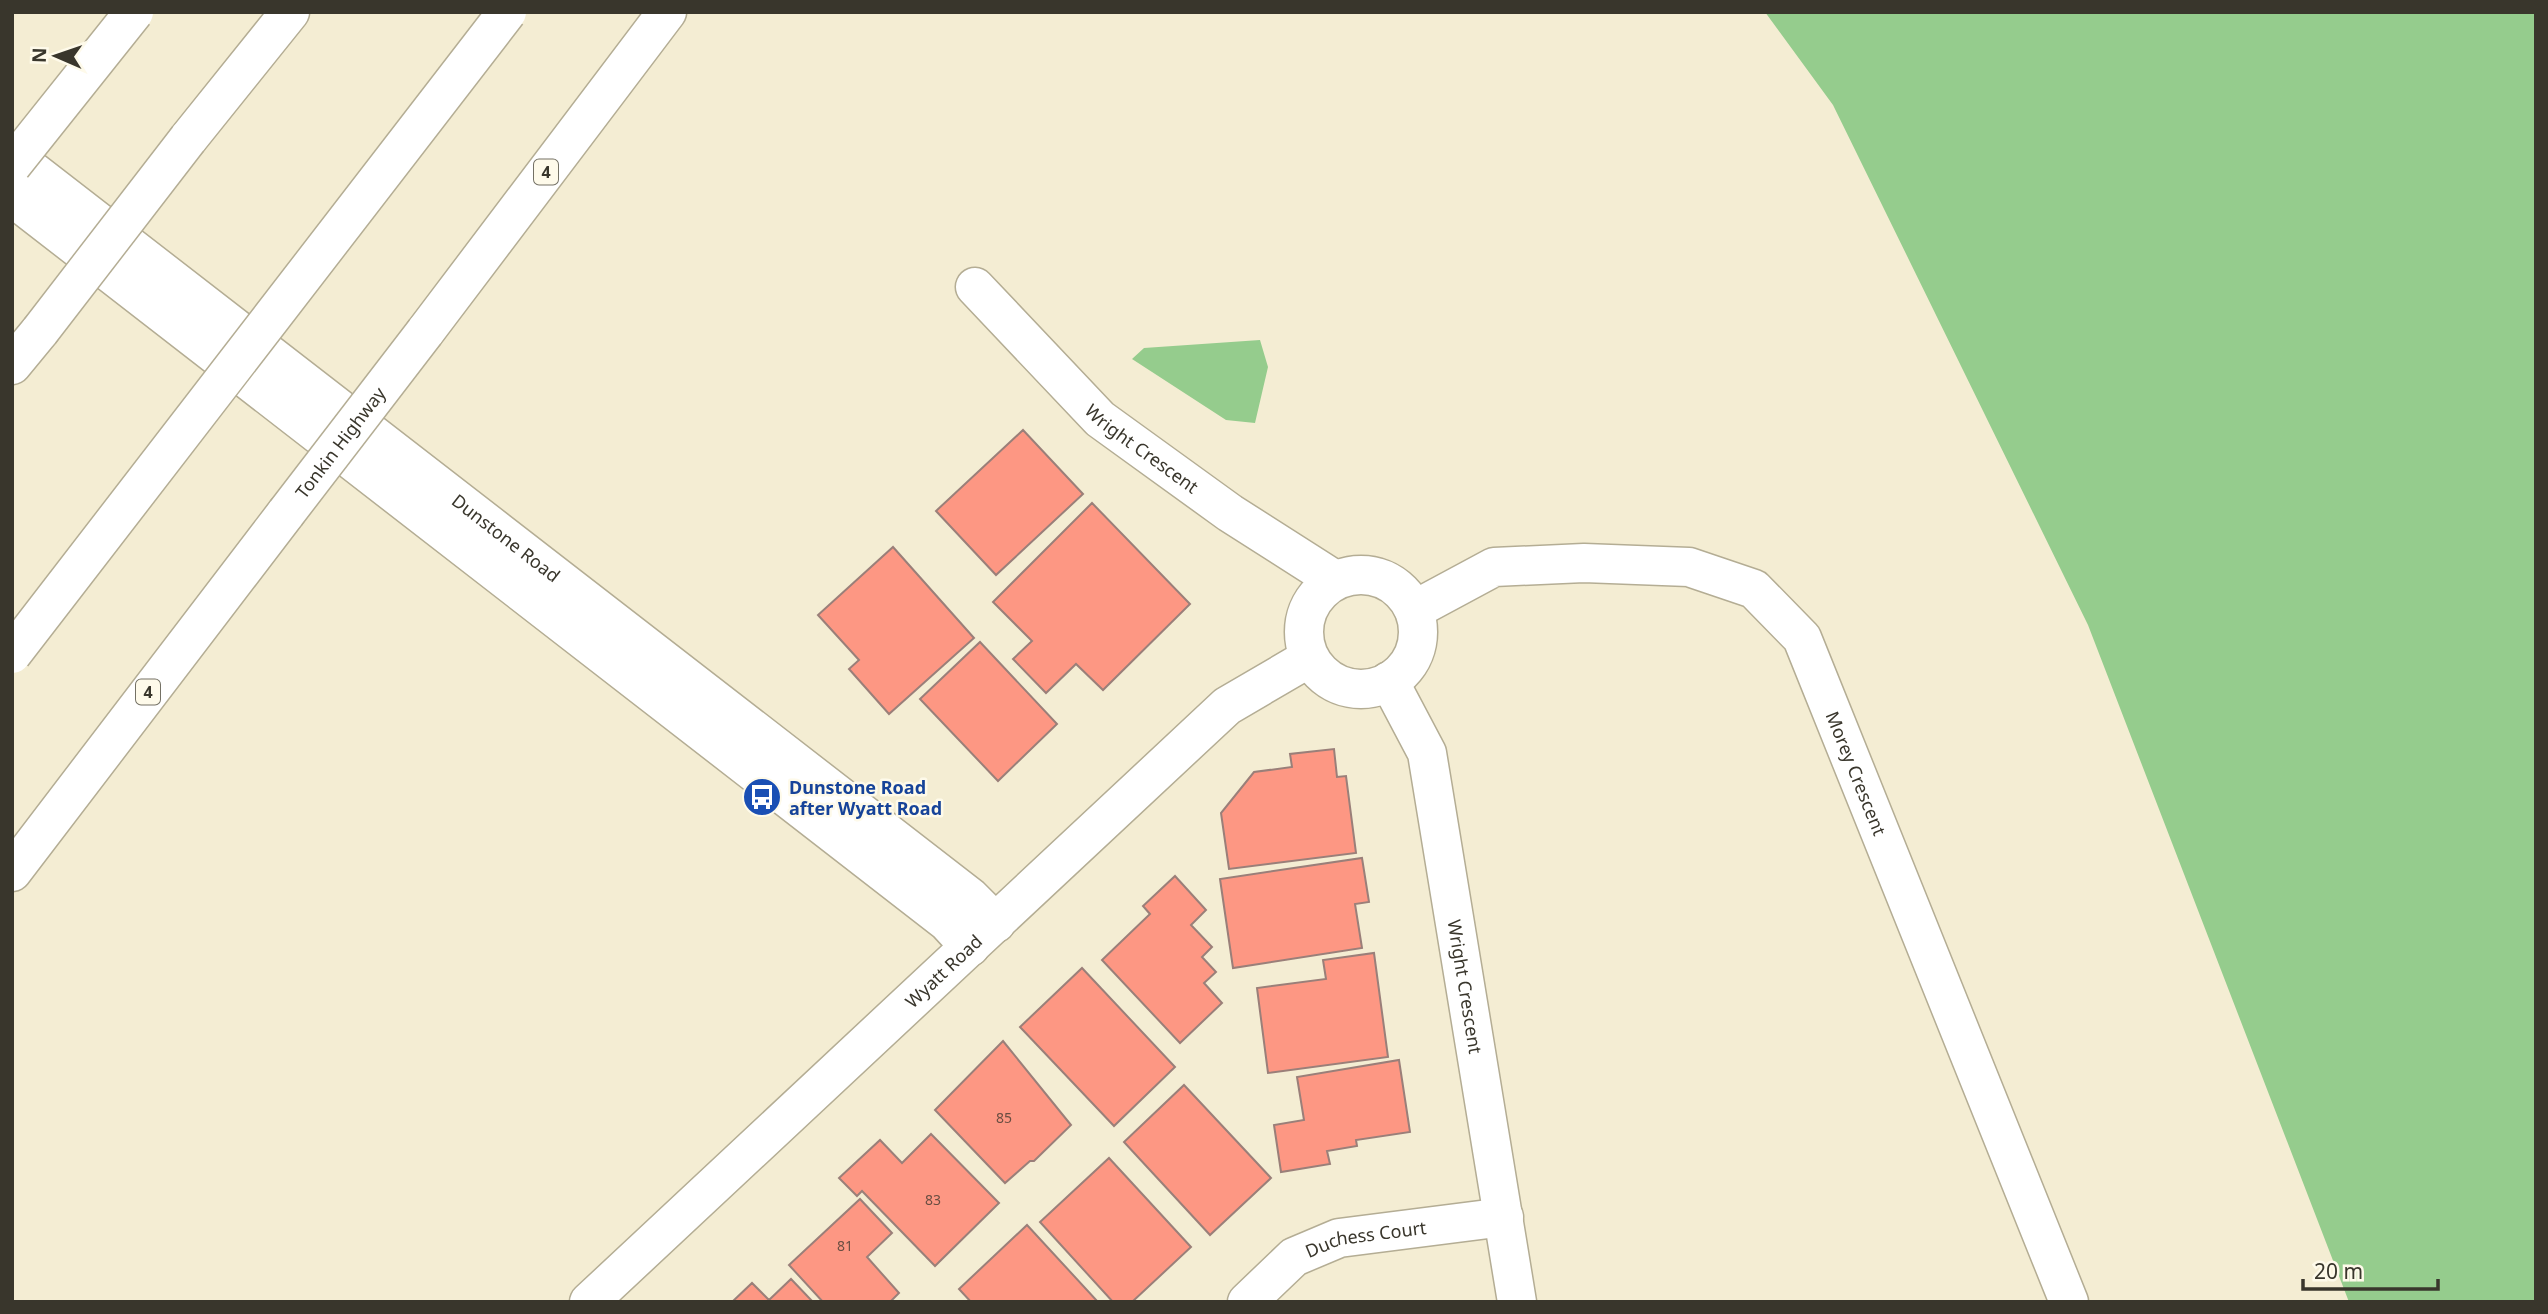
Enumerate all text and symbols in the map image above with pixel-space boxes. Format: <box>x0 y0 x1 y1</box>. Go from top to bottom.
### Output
north arrow <box>21 21 91 91</box>
text: N <box>26 47 52 64</box>
road number: 4 <box>534 160 558 184</box>
street label: Tonkin Highway <box>290 381 391 503</box>
street label: Wright Crescent <box>1080 399 1204 499</box>
street label: Dunstone Road <box>447 488 565 587</box>
road number: 4 <box>136 680 160 705</box>
street label: Morey Crescent <box>1821 708 1892 839</box>
place label: Dunstone Road after Wyatt Road <box>789 775 942 820</box>
bus stop icon: Dunstone Road after Wyatt Road <box>741 776 783 818</box>
street label: Wright Crescent <box>1442 918 1488 1056</box>
street label: Wyatt Road <box>900 929 987 1013</box>
house number: 85 <box>996 1108 1012 1127</box>
house number: 83 <box>925 1190 941 1209</box>
street label: Duchess Court <box>1301 1215 1428 1263</box>
house number: 81 <box>837 1236 853 1255</box>
scale bar <box>2303 1248 2438 1292</box>
text: 20 m <box>2314 1257 2363 1285</box>

